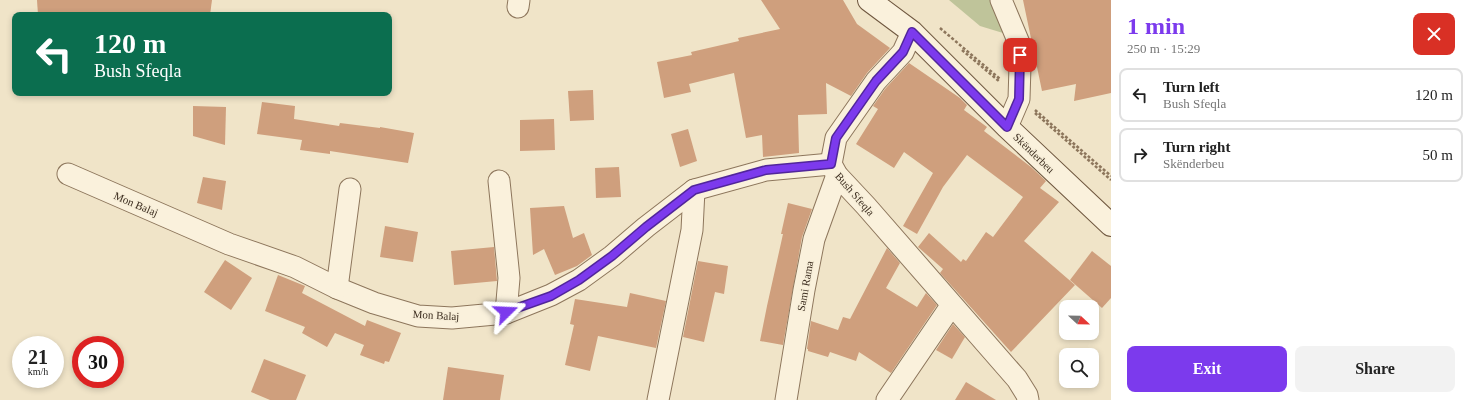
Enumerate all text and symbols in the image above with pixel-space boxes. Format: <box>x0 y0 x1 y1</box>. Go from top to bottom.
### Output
text: 1 min <box>1127 13 1185 39</box>
button: close <box>1413 13 1455 55</box>
icon: left <box>28 28 80 80</box>
text: 120 m <box>94 28 166 59</box>
pin <box>1003 38 1037 72</box>
text: 250 m · 15:29 <box>1127 41 1200 56</box>
icon: arrive <box>1009 44 1031 66</box>
text: Bush Sfeqla <box>94 61 182 81</box>
text: Turn left <box>1163 79 1220 95</box>
icon: left <box>1129 84 1151 106</box>
text: 120 m <box>1415 87 1453 103</box>
text: Bush Sfeqla <box>1163 96 1226 111</box>
street label: Skënderbeu <box>1011 131 1057 176</box>
text: Turn right <box>1163 139 1230 155</box>
icon: right <box>1129 144 1151 166</box>
text: 50 m <box>1423 147 1453 163</box>
text: Skënderbeu <box>1163 156 1224 171</box>
street label: Bush Sfeqla <box>833 170 877 218</box>
street label: Mon Balaj <box>112 189 160 219</box>
street label: Sami Rama <box>795 260 815 312</box>
position arrow <box>485 291 527 333</box>
north arrow <box>1059 300 1099 340</box>
map controls <box>1059 300 1099 388</box>
street label: Mon Balaj <box>412 308 460 322</box>
speed limit sign: 30 <box>72 336 124 388</box>
text: 21 <box>28 346 48 368</box>
button: Exit <box>1127 346 1287 392</box>
button: Share <box>1295 346 1455 392</box>
button: search <box>1059 348 1099 388</box>
text: km/h <box>28 366 48 377</box>

